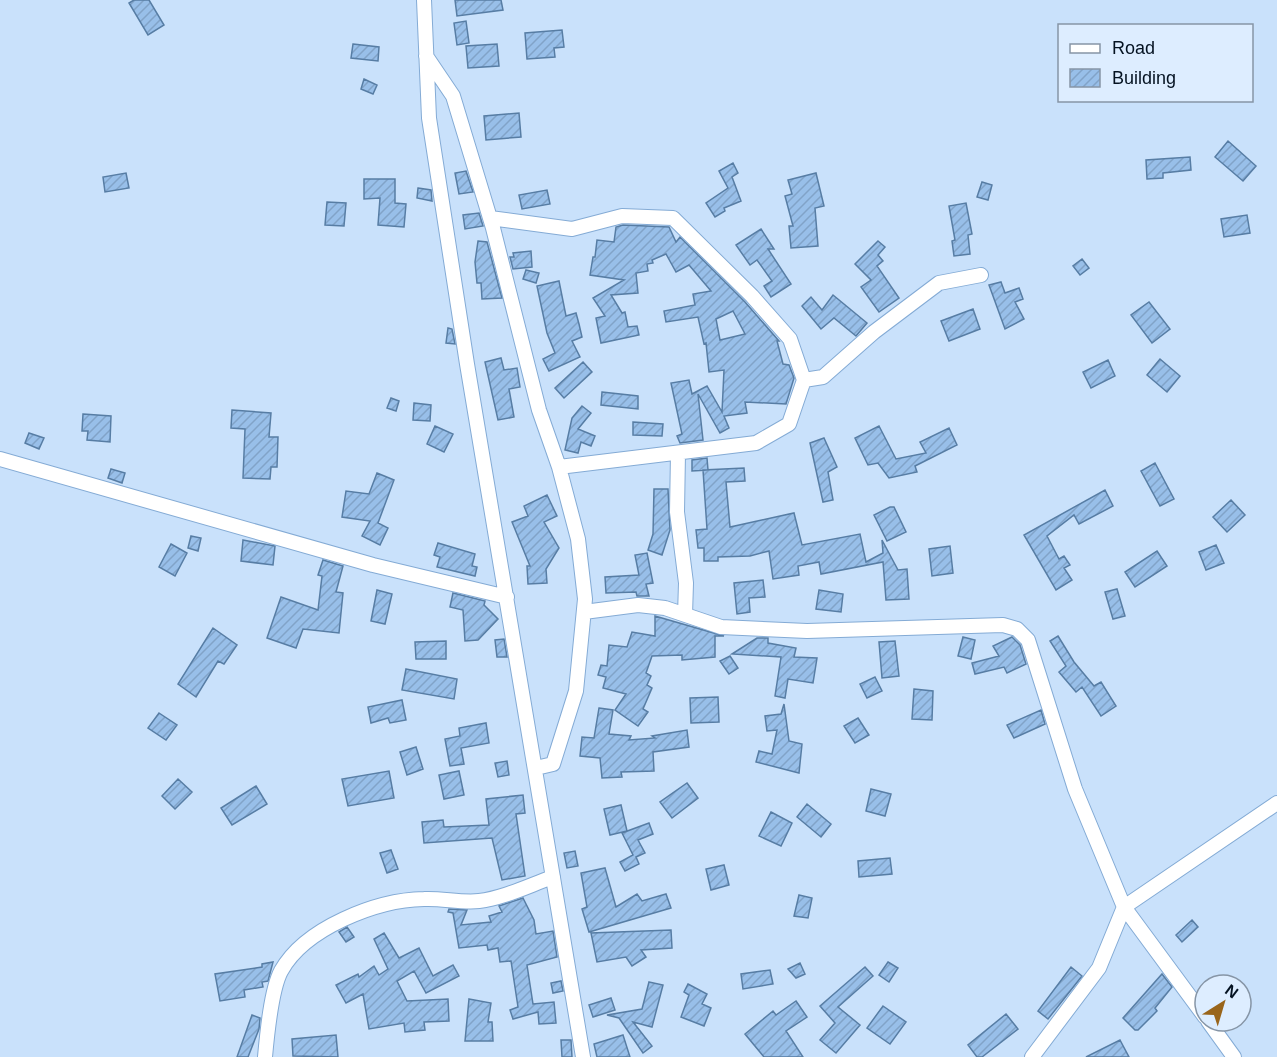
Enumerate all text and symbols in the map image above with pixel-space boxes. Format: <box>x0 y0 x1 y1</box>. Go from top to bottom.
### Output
legend <box>1058 24 1253 102</box>
text: Road <box>1112 38 1155 58</box>
text: Building <box>1112 68 1176 88</box>
north arrow <box>1193 973 1253 1033</box>
text: N <box>1222 981 1241 1002</box>

